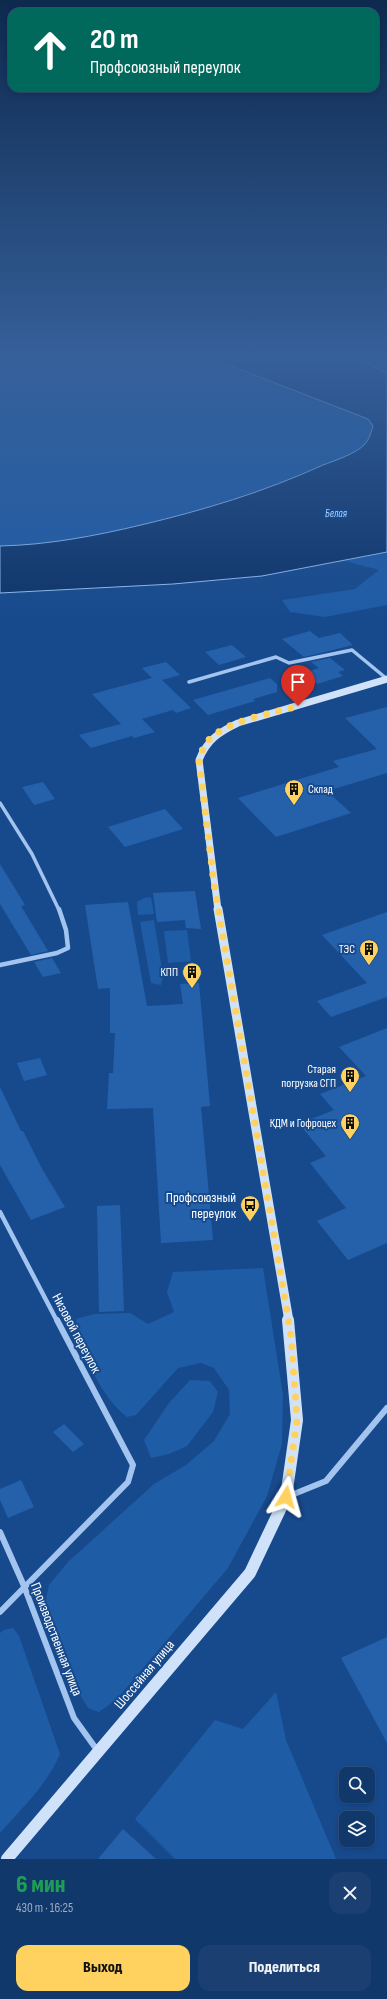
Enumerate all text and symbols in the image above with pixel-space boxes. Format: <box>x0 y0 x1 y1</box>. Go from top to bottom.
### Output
text: 20 m <box>90 23 139 56</box>
icon: ahead <box>24 24 76 76</box>
text: Профсоюзный переулок <box>90 57 240 78</box>
water label: Белая <box>325 507 348 520</box>
pin <box>281 665 315 706</box>
icon: arrive <box>287 671 309 693</box>
building icon: Склад <box>283 778 305 806</box>
place label: Склад <box>308 782 333 797</box>
building icon: ТЭС <box>358 938 380 966</box>
place label: ТЭС <box>339 942 355 957</box>
building icon: КПП <box>181 961 203 989</box>
place label: КПП <box>160 965 178 980</box>
place label: Старая погрузка СГП <box>281 1062 336 1091</box>
building icon: Старая погрузка СГП <box>339 1065 361 1093</box>
building icon: КДМ и Гофроцех <box>339 1112 361 1140</box>
place label: КДМ и Гофроцех <box>270 1116 336 1131</box>
place label: Профсоюзный переулок <box>166 1189 237 1222</box>
bus stop icon: Профсоюзный переулок <box>239 1194 261 1222</box>
street label: Низовой переулок <box>48 1290 105 1377</box>
position arrow <box>265 1476 307 1518</box>
street label: Производственная улица <box>27 1580 86 1698</box>
street label: Шоссейная улица <box>111 1636 178 1712</box>
map controls <box>339 1767 375 1847</box>
button: search <box>339 1767 375 1803</box>
button: layers <box>339 1811 375 1847</box>
text: 6 мин <box>16 1870 65 1899</box>
button: close <box>329 1872 371 1914</box>
text: 430 m · 16:25 <box>16 1900 73 1916</box>
button: Выход <box>16 1945 190 1991</box>
button: Поделиться <box>198 1945 371 1991</box>

